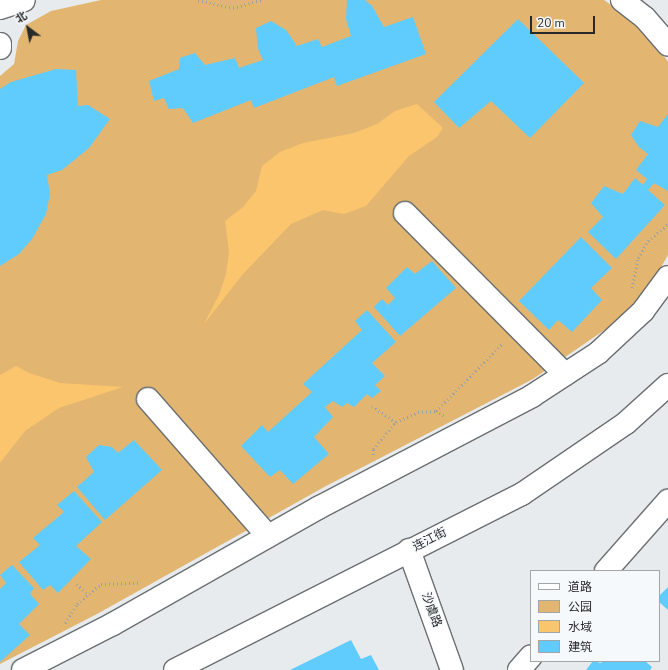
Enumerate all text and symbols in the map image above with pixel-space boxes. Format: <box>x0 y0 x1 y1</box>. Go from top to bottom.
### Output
north arrow <box>8 8 48 48</box>
text: 北 <box>13 8 30 27</box>
scale bar <box>532 8 597 34</box>
text: 20 m <box>537 15 565 31</box>
street label: 连江街 <box>411 525 449 555</box>
legend <box>530 570 660 662</box>
text: 道路 <box>568 579 592 595</box>
street label: 沙虞路 <box>418 591 444 629</box>
text: 公园 <box>568 599 592 615</box>
text: 水域 <box>568 619 592 635</box>
text: 建筑 <box>568 639 592 655</box>

